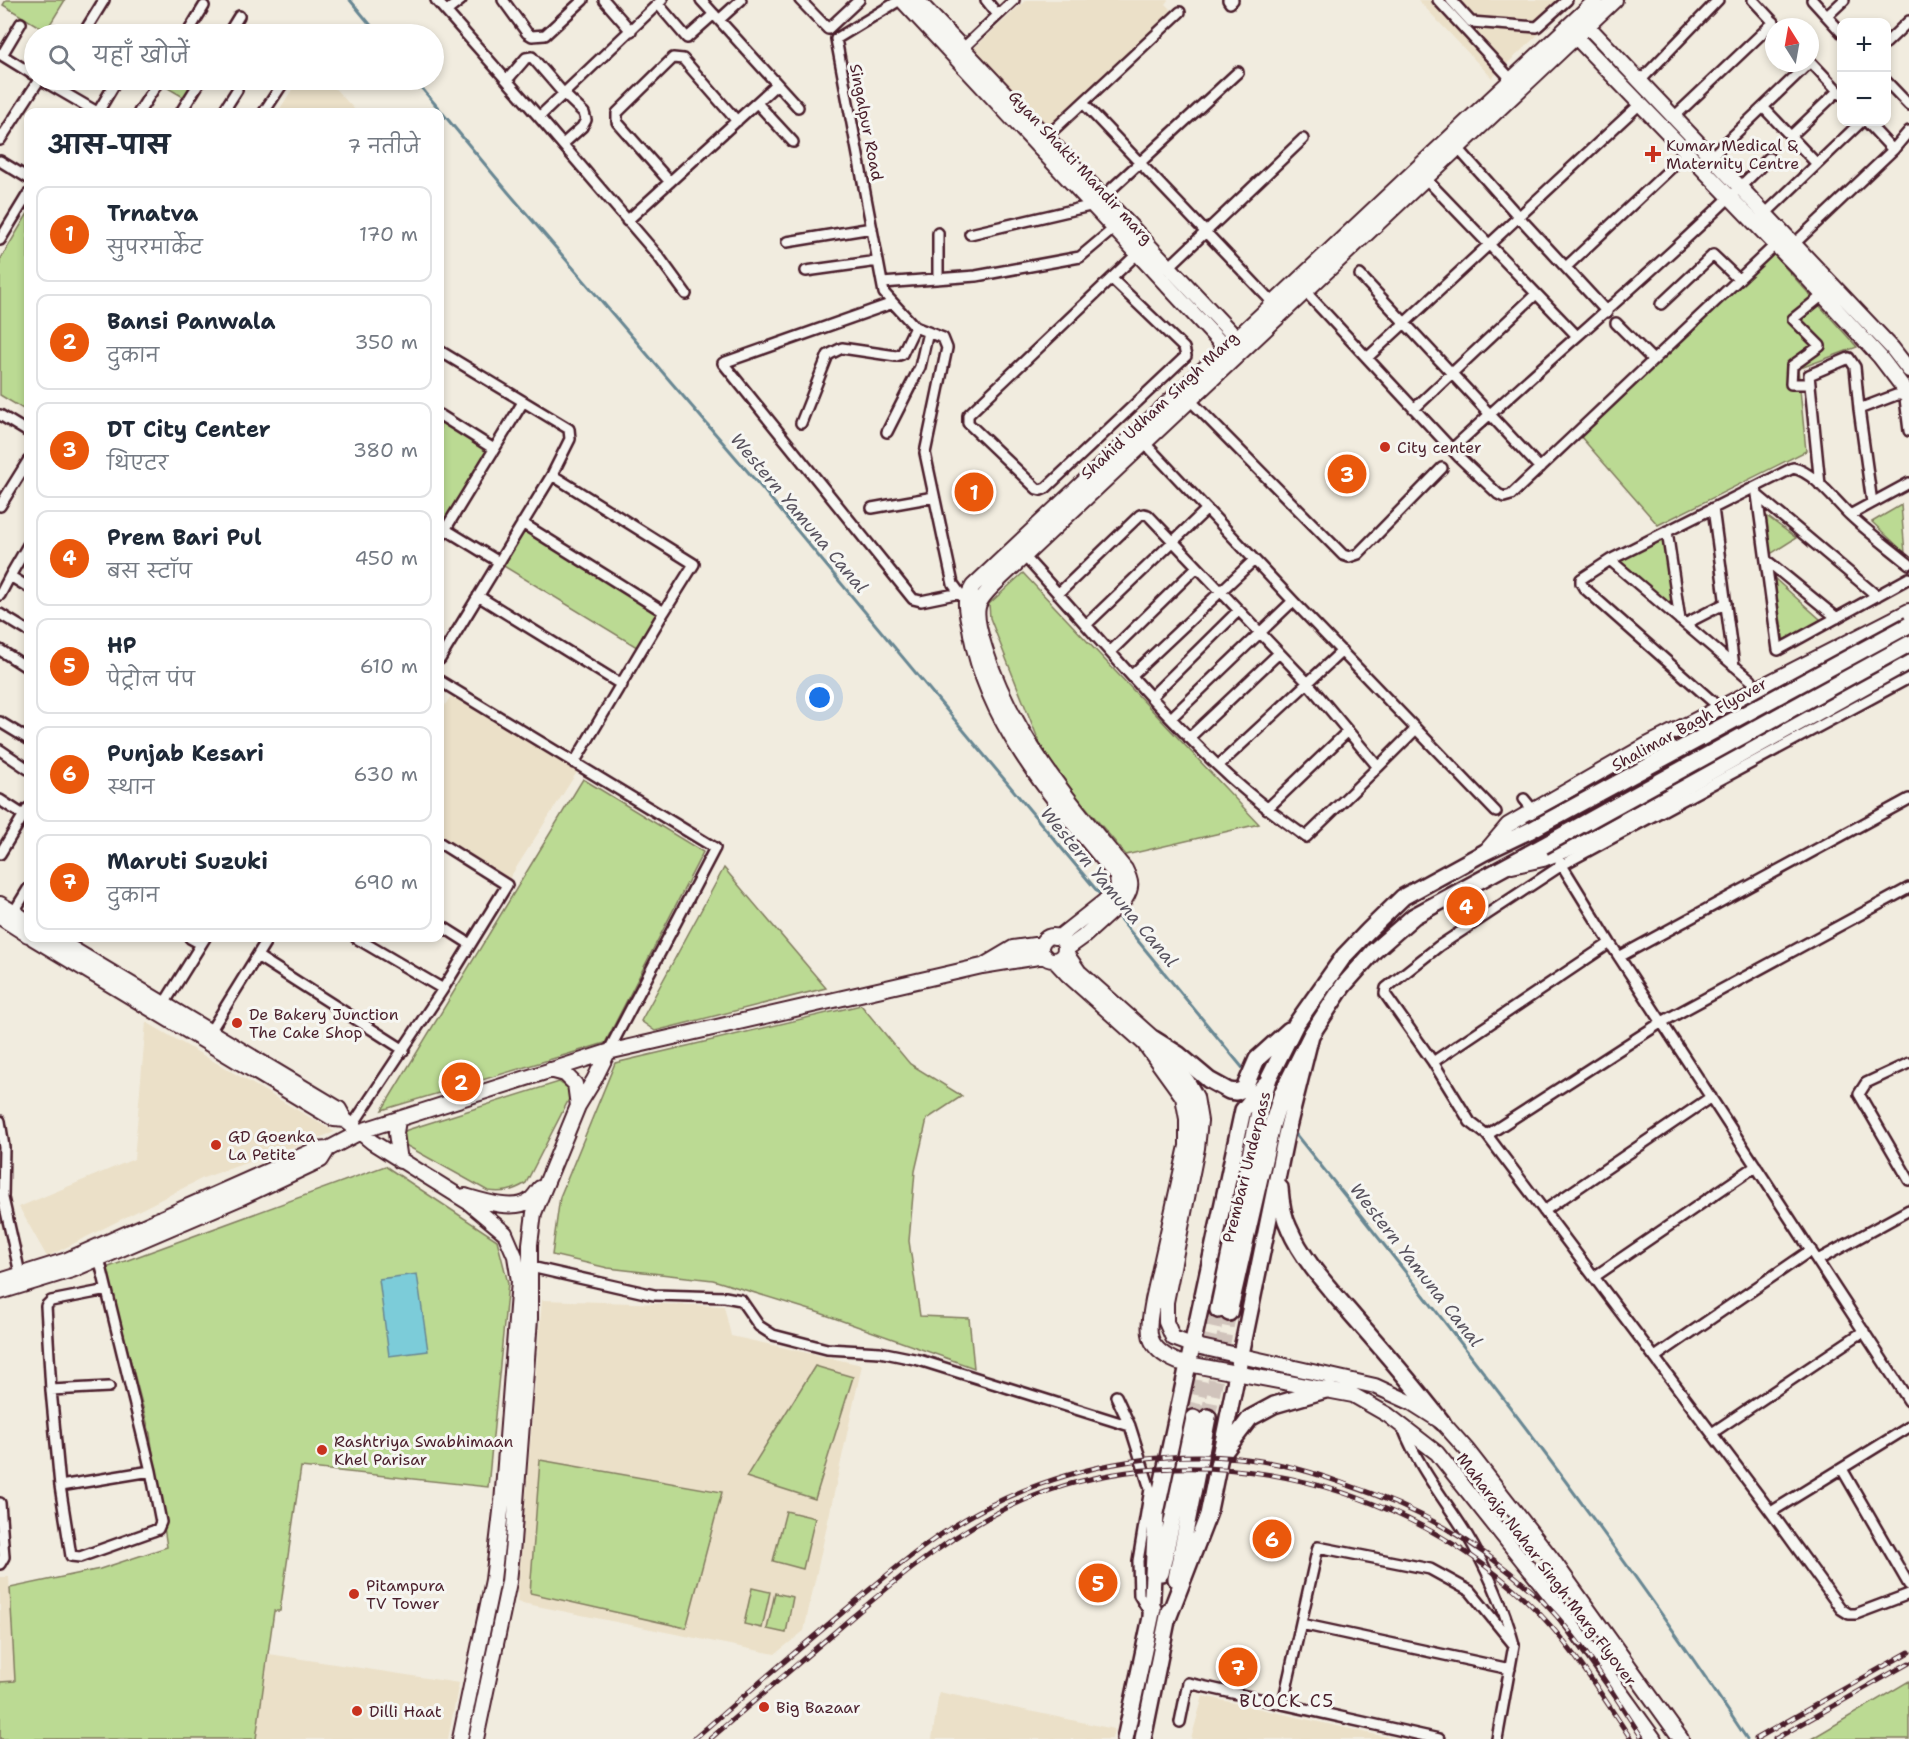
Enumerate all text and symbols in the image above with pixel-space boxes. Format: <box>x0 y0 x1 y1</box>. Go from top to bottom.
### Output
north arrow <box>1765 18 1819 72</box>
map controls <box>1837 18 1891 126</box>
button: + <box>1837 18 1891 72</box>
search box <box>24 24 444 90</box>
icon: search <box>45 41 78 74</box>
text: यहाँ खोजें <box>93 41 189 70</box>
street label: Singalpur Road <box>845 62 888 182</box>
button: − <box>1837 72 1891 126</box>
street label: Gyan Shakti Mandir marg <box>1004 86 1158 249</box>
text: आस-पास <box>48 127 170 162</box>
text: 7 नतीजे <box>347 133 420 159</box>
place label: Kumar Medical & Maternity Centre <box>1666 135 1799 174</box>
marker: Kumar Medical & Maternity Centre <box>1644 145 1662 163</box>
text: Trnatva <box>107 199 198 228</box>
text: 1 <box>65 221 74 247</box>
text: 170 m <box>359 221 418 247</box>
text: सुपरमार्केट <box>107 234 203 260</box>
text: Bansi Panwala <box>107 307 275 336</box>
street label: Shahid Udham Singh Marg <box>1076 327 1243 484</box>
text: 2 <box>63 329 77 355</box>
text: 350 m <box>354 329 418 355</box>
text: दुकान <box>107 342 159 368</box>
text: DT City Center <box>107 415 271 444</box>
water label: Western Yamuna Canal <box>725 428 873 598</box>
text: 3 <box>63 437 77 463</box>
text: 380 m <box>353 437 418 463</box>
place label: City center <box>1397 437 1482 458</box>
marker: City center <box>1378 440 1392 454</box>
text: थिएटर <box>107 450 168 476</box>
pin: 3 <box>1328 452 1366 496</box>
pin: 1 <box>954 470 994 514</box>
text: Prem Bari Pul <box>107 523 262 552</box>
text: 4 <box>63 545 77 571</box>
text: 450 m <box>354 545 418 571</box>
text: बस स्टॉप <box>107 558 192 584</box>
text: HP <box>107 631 137 660</box>
text: 5 <box>63 653 76 679</box>
text: 610 m <box>360 653 418 679</box>
text: पेट्रोल पंप <box>107 666 195 692</box>
street label: Shalimar Bagh Flyover <box>1608 673 1771 776</box>
your location <box>805 683 834 712</box>
text: Punjab Kesari <box>107 739 264 768</box>
text: 6 <box>63 761 77 787</box>
text: 630 m <box>354 761 418 787</box>
text: स्थान <box>107 774 154 800</box>
water label: Western Yamuna Canal <box>1035 802 1183 972</box>
text: Maruti Suzuki <box>107 847 268 876</box>
text: 7 <box>63 869 77 895</box>
text: 690 m <box>354 869 418 895</box>
text: दुकान <box>107 882 159 908</box>
pin: 4 <box>1446 884 1486 928</box>
place label: De Bakery Junction The Cake Shop <box>249 1004 399 1043</box>
marker: De Bakery Junction The Cake Shop <box>230 1016 244 1030</box>
pin: 2 <box>442 1060 480 1104</box>
street label: Prembari Underpass <box>1218 1089 1275 1245</box>
place label: GD Goenka La Petite <box>228 1126 315 1165</box>
marker: GD Goenka La Petite <box>209 1138 223 1152</box>
water label: Western Yamuna Canal <box>1344 1178 1488 1352</box>
place label: Rashtriya Swabhimaan Khel Parisar <box>334 1431 514 1470</box>
marker: Rashtriya Swabhimaan Khel Parisar <box>315 1443 329 1457</box>
street label: Maharaja Nahar Singh Marg Flyover <box>1452 1449 1641 1690</box>
pin: 6 <box>1252 1516 1292 1562</box>
pin: 5 <box>1078 1560 1118 1606</box>
place label: Pitampura TV Tower <box>366 1575 445 1614</box>
marker: Pitampura TV Tower <box>347 1587 361 1601</box>
pin: 7 <box>1218 1644 1258 1690</box>
district label: BLOCK C5 <box>1239 1689 1335 1713</box>
place label: Big Bazaar <box>776 1697 861 1718</box>
marker: Big Bazaar <box>757 1700 771 1714</box>
place label: Dilli Haat <box>369 1701 442 1722</box>
marker: Dilli Haat <box>350 1704 364 1718</box>

